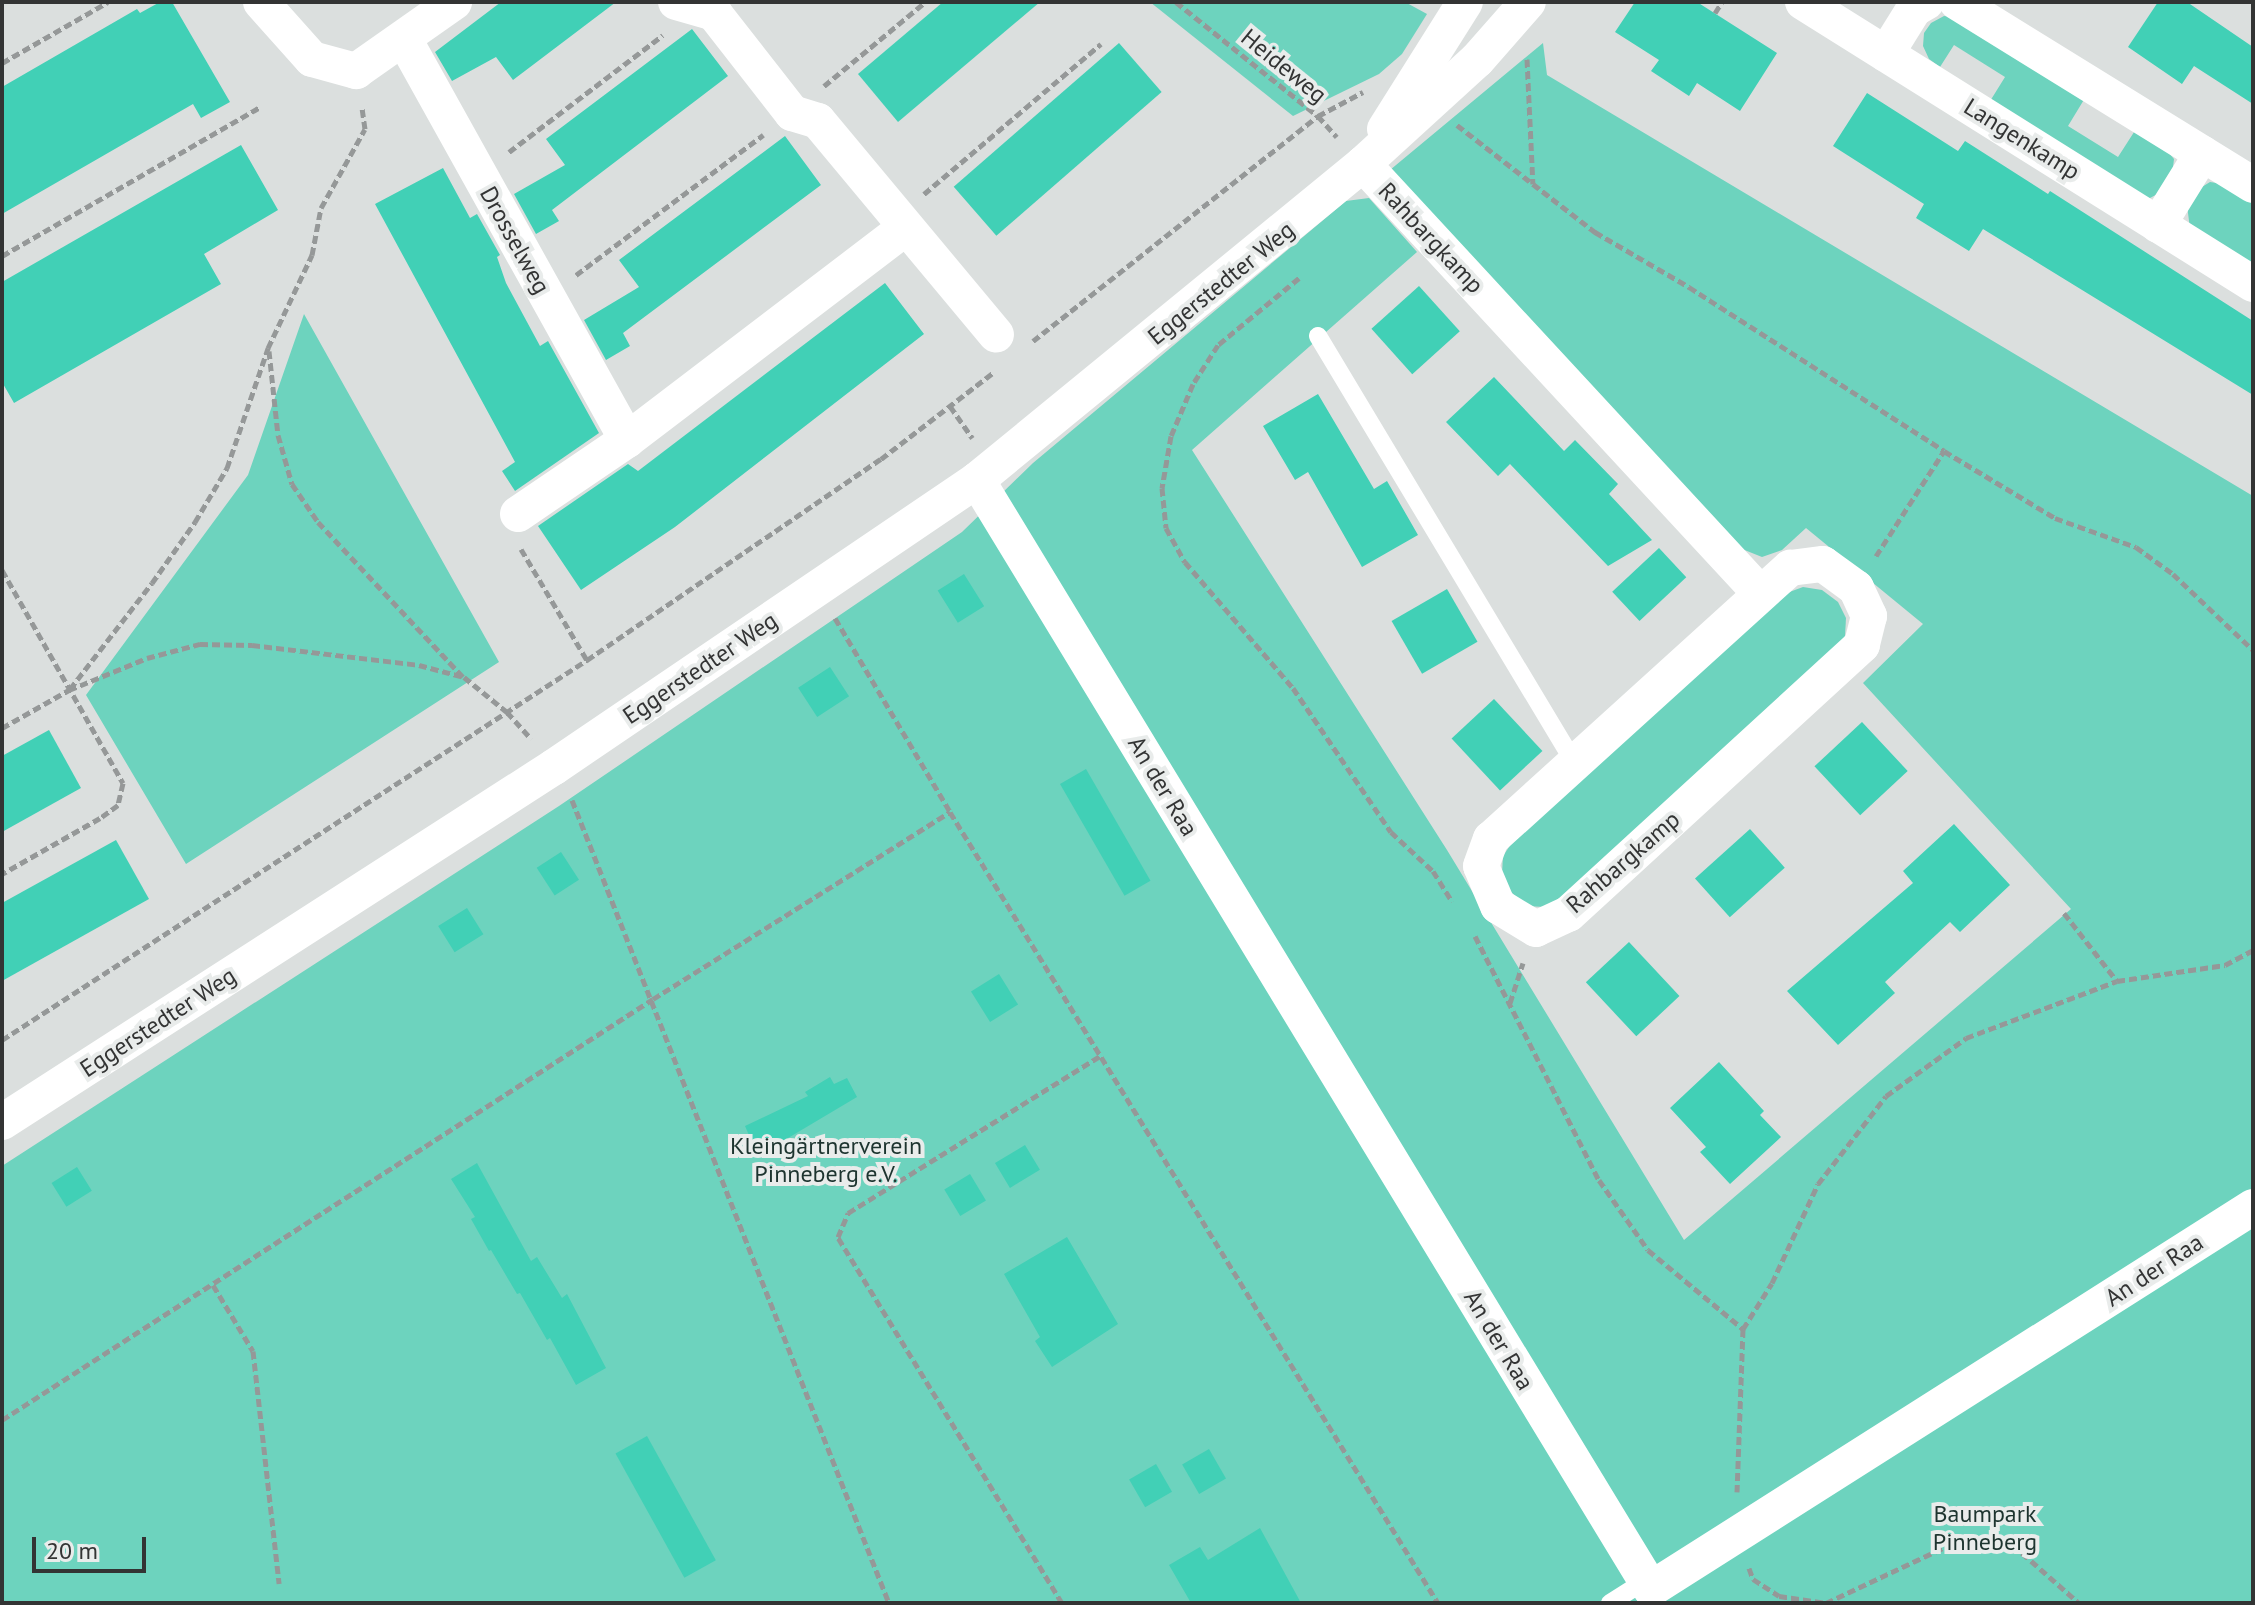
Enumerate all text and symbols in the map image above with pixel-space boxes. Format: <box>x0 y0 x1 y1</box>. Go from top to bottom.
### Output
street label: Heideweg <box>1235 23 1333 109</box>
street label: Langenkamp <box>1959 92 2085 186</box>
street label: Rahbargkamp <box>1372 177 1490 299</box>
street label: Drosselweg <box>474 181 556 299</box>
street label: Eggerstedter Weg <box>1142 215 1300 351</box>
street label: Eggerstedter Weg <box>617 606 783 730</box>
street label: An der Raa <box>1122 731 1204 841</box>
street label: Rahbargkamp <box>1560 805 1686 919</box>
street label: Eggerstedter Weg <box>75 961 241 1083</box>
park label: Kleingärtnerverein Pinneberg e.V. <box>730 1132 922 1188</box>
street label: An der Raa <box>2100 1228 2208 1312</box>
street label: An der Raa <box>1458 1285 1540 1395</box>
park label: Baumpark Pinneberg <box>1933 1500 2037 1556</box>
scale bar <box>36 1521 150 1571</box>
text: 20 m <box>46 1535 98 1566</box>

